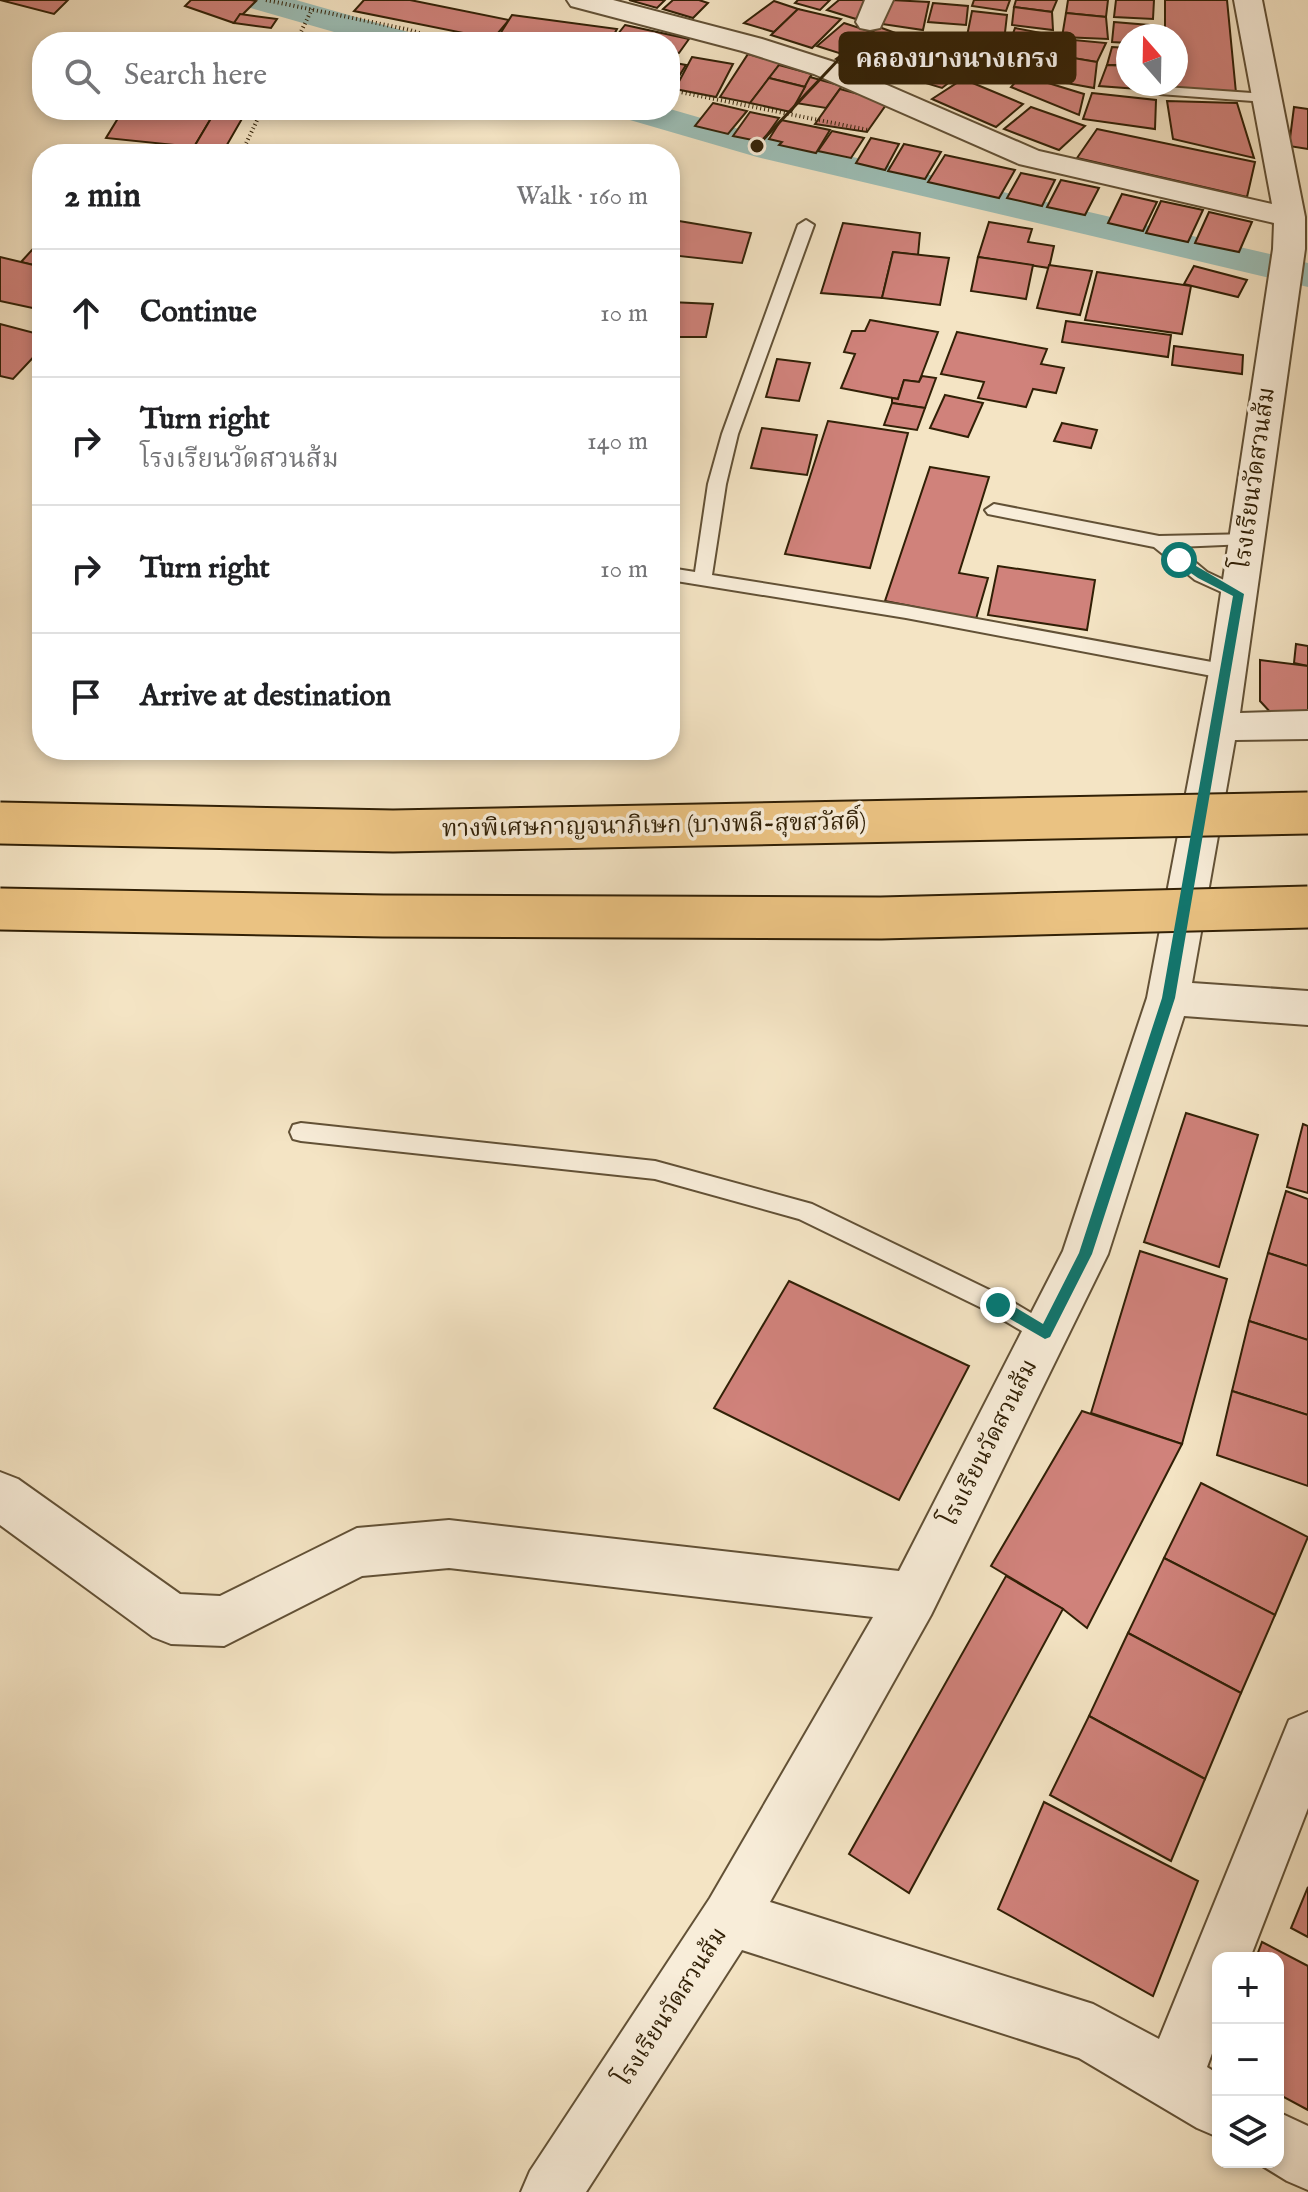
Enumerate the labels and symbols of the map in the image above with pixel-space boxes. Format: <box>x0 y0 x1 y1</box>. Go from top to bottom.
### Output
north arrow <box>1116 24 1188 96</box>
callout: คลองบางนางเกรง <box>840 33 1075 83</box>
text: คลองบางนางเกรง <box>855 43 1059 76</box>
street label: โรงเรียนวัดสวนส้ม <box>1223 384 1283 572</box>
route start <box>1161 542 1197 578</box>
street label: ทางพิเศษกาญจนาภิเษก (บางพลี-สุขสวัสดิ์) <box>441 803 866 845</box>
route end <box>980 1287 1016 1323</box>
street label: โรงเรียนวัดสวนส้ม <box>931 1352 1045 1533</box>
street label: โรงเรียนวัดสวนส้ม <box>605 1919 735 2093</box>

